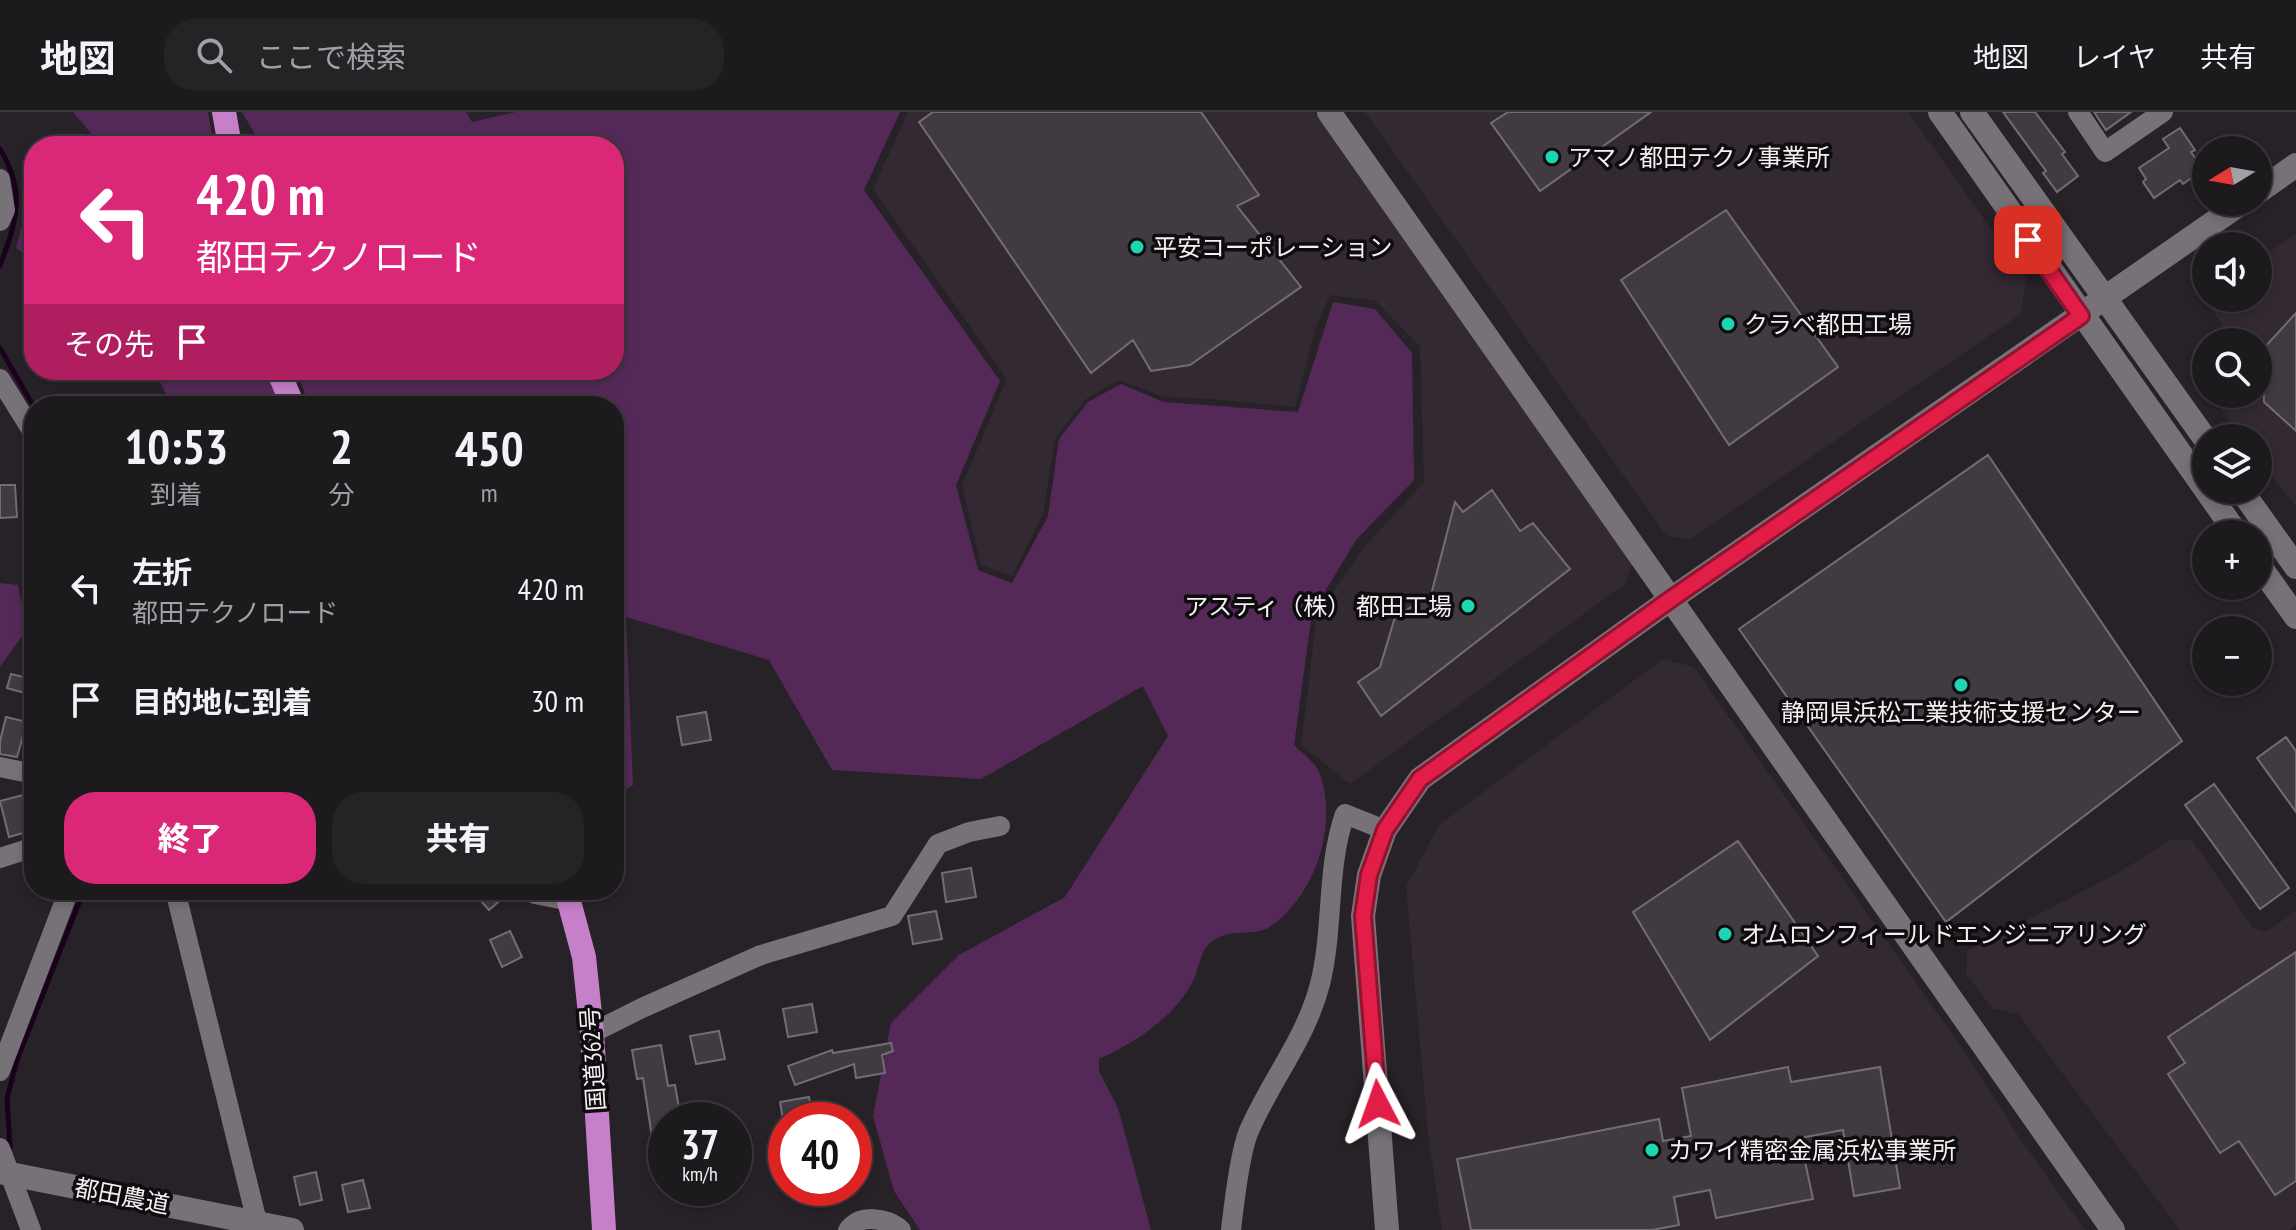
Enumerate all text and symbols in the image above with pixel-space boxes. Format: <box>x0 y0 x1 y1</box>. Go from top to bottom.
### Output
search box <box>164 19 724 91</box>
text: 地図 <box>40 33 116 82</box>
icon: search <box>192 33 236 77</box>
text: ここで検索 <box>256 37 406 76</box>
text: 地図 <box>1973 38 2029 75</box>
text: レイヤ <box>2073 38 2156 75</box>
text: 共有 <box>2200 38 2256 75</box>
north arrow <box>2192 136 2272 216</box>
map controls <box>2192 136 2272 696</box>
place label: アマノ都田テクノ事業所 <box>1568 142 1830 173</box>
marker: アマノ都田テクノ事業所 <box>1543 148 1561 166</box>
text: 420 m <box>196 158 325 230</box>
icon: left <box>64 168 168 272</box>
pin <box>1994 206 2062 274</box>
icon: arrive <box>2006 218 2050 262</box>
place label: 平安コーポレーション <box>1153 232 1393 263</box>
button: sound <box>2192 232 2272 312</box>
text: 都田テクノロード <box>196 233 482 280</box>
marker: 平安コーポレーション <box>1128 238 1146 256</box>
place label: クラベ都田工場 <box>1744 309 1912 340</box>
marker: クラベ都田工場 <box>1719 315 1737 333</box>
icon: arrive <box>170 320 214 364</box>
text: その先 <box>64 324 154 363</box>
button: search <box>2192 328 2272 408</box>
text: 10:53 <box>124 415 228 477</box>
text: 2 <box>330 415 353 477</box>
text: 450 <box>455 417 524 479</box>
button: layers <box>2192 424 2272 504</box>
text: m <box>481 476 498 509</box>
text: 到着 <box>150 478 202 511</box>
text: 分 <box>328 478 355 511</box>
button: + <box>2192 520 2272 600</box>
text: 左折 <box>132 552 192 591</box>
icon: left <box>64 566 108 610</box>
text: 420 m <box>518 569 584 608</box>
place label: アスティ（株） 都田工場 <box>1184 591 1452 622</box>
text: 都田テクノロード <box>132 596 338 629</box>
marker: アスティ（株） 都田工場 <box>1459 597 1477 615</box>
button: − <box>2192 616 2272 696</box>
marker: 静岡県浜松工業技術支援センター <box>1952 676 1970 694</box>
icon: arrive <box>64 678 108 722</box>
text: 30 m <box>531 681 584 720</box>
text: 目的地に到着 <box>132 682 312 721</box>
place label: 静岡県浜松工業技術支援センター <box>1781 697 2141 728</box>
button: 終了 <box>64 792 316 884</box>
button: 共有 <box>332 792 584 884</box>
place label: オムロンフィールドエンジニアリング <box>1741 919 2147 950</box>
marker: オムロンフィールドエンジニアリング <box>1716 925 1734 943</box>
street label: 国道362号 <box>574 1006 612 1112</box>
position arrow <box>1336 1062 1420 1146</box>
speed limit sign: 40 <box>768 1102 872 1206</box>
text: 37 <box>681 1118 719 1170</box>
place label: カワイ精密金属浜松事業所 <box>1668 1135 1956 1166</box>
marker: カワイ精密金属浜松事業所 <box>1643 1141 1661 1159</box>
text: km/h <box>682 1161 718 1187</box>
street label: 都田農道 <box>72 1172 172 1220</box>

